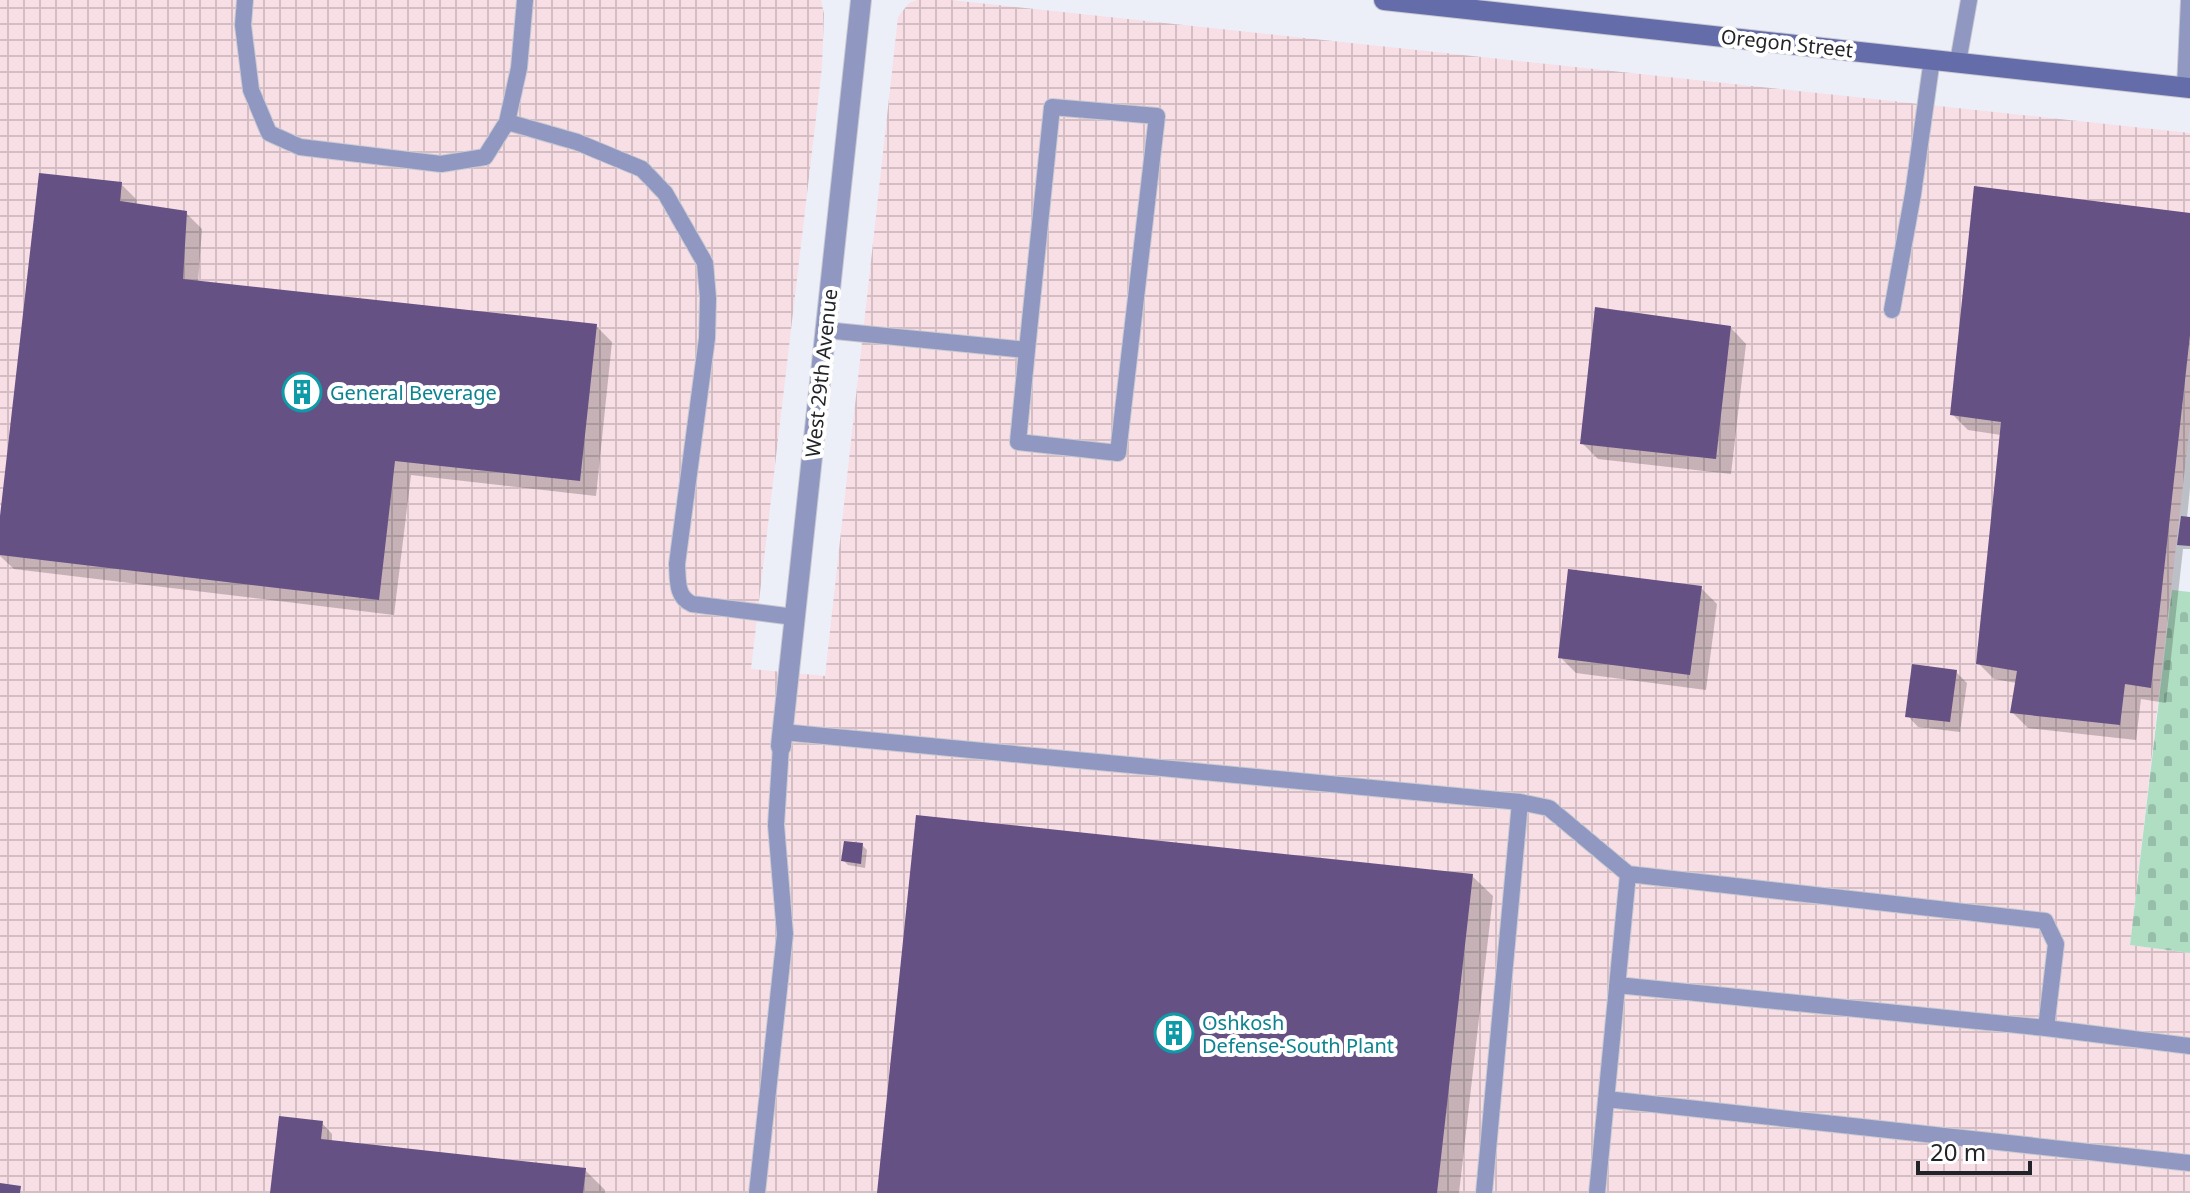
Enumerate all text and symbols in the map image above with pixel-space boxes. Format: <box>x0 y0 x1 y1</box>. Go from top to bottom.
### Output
street label: Oregon Street <box>1720 23 1854 63</box>
street label: West 29th Avenue <box>799 287 843 459</box>
building icon: General Beverage <box>281 371 323 413</box>
place label: General Beverage <box>330 379 497 406</box>
place label: Oshkosh Defense-South Plant <box>1202 1009 1394 1059</box>
building icon: Oshkosh Defense-South Plant <box>1153 1012 1195 1054</box>
scale bar <box>1918 1125 2030 1175</box>
text: 20 m <box>1930 1135 1986 1168</box>

